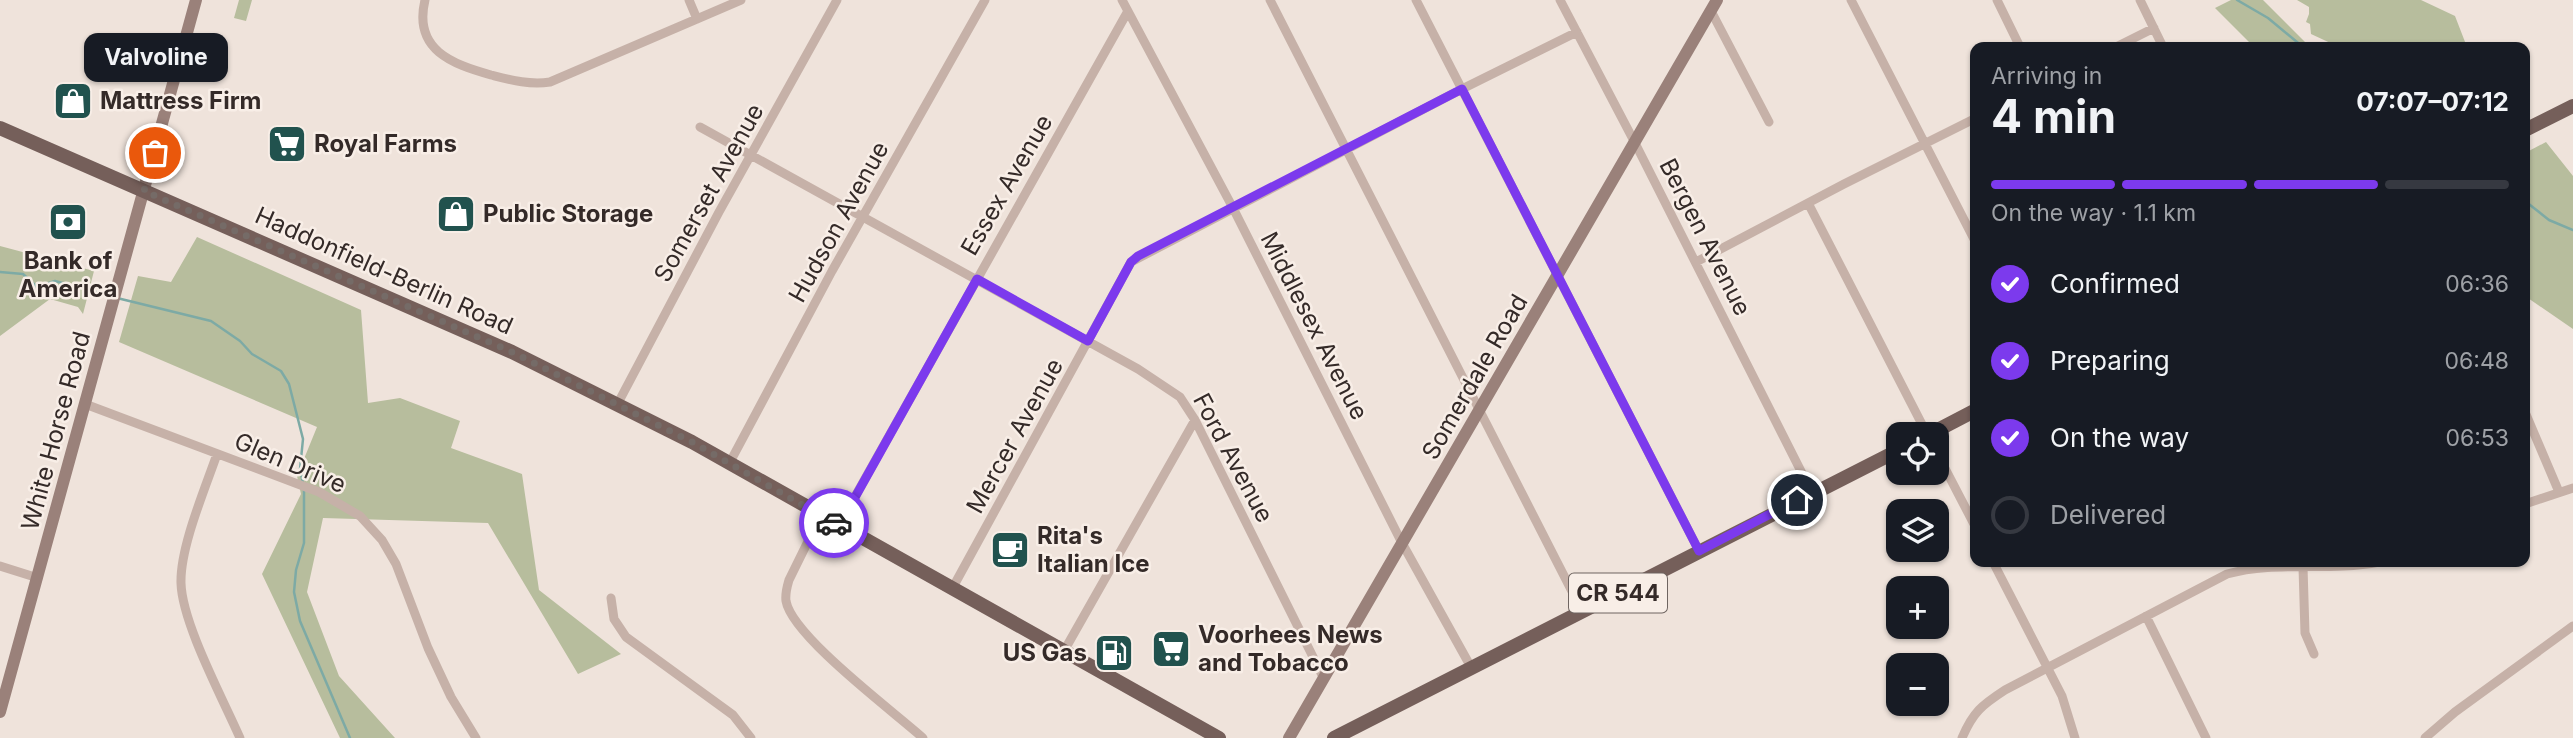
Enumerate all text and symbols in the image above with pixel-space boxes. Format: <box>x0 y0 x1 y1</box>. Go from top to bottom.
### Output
callout: Valvoline <box>83 34 227 83</box>
text: Valvoline <box>104 43 208 71</box>
text: Arriving in <box>1991 62 2102 90</box>
shop icon: Mattress Firm <box>52 80 94 122</box>
place label: Mattress Firm <box>100 86 262 115</box>
text: 07:07–07:12 <box>2356 86 2509 117</box>
text: 4 min <box>1991 88 2116 144</box>
street label: Somerset Avenue <box>648 99 770 287</box>
street label: Essex Avenue <box>955 109 1058 260</box>
pin <box>125 123 185 183</box>
supermarket icon: Royal Farms <box>266 123 308 165</box>
place label: Royal Farms <box>314 129 457 158</box>
icon: bag <box>136 134 174 172</box>
street label: Hudson Avenue <box>782 136 895 307</box>
street label: Bergen Avenue <box>1653 153 1757 320</box>
shop icon: Public Storage <box>435 193 477 235</box>
place label: Public Storage <box>483 199 653 228</box>
text: On the way · 1.1 km <box>1991 199 2196 227</box>
bank icon: Bank of America <box>47 201 89 243</box>
street label: Haddonfield-Berlin Road <box>251 201 518 341</box>
street label: Middlesex Avenue <box>1255 227 1374 425</box>
place label: Bank of America <box>19 246 117 303</box>
icon: check <box>1991 265 2029 303</box>
text: Confirmed <box>2050 268 2180 299</box>
text: 06:36 <box>2445 270 2509 298</box>
street label: Somerdale Road <box>1415 289 1534 465</box>
street label: White Horse Road <box>15 328 96 533</box>
icon: check <box>1991 342 2029 380</box>
text: Preparing <box>2050 345 2170 376</box>
text: 06:48 <box>2445 347 2509 375</box>
street label: Mercer Avenue <box>960 353 1069 518</box>
street label: Ford Avenue <box>1187 388 1280 527</box>
icon: check <box>1991 419 2029 457</box>
map controls <box>1886 422 1949 716</box>
button: locate <box>1886 422 1949 485</box>
text: On the way <box>2050 422 2189 453</box>
text: 06:53 <box>2445 424 2509 452</box>
street label: Glen Drive <box>230 426 350 499</box>
pin <box>1767 470 1827 530</box>
icon: home <box>1778 481 1816 519</box>
courier <box>799 488 869 558</box>
button: layers <box>1886 499 1949 562</box>
text: Delivered <box>2050 499 2166 530</box>
icon: car <box>815 504 853 542</box>
place label: Rita's Italian Ice <box>1037 521 1150 578</box>
cafe icon: Rita's Italian Ice <box>989 529 1031 571</box>
road number: CR 544 <box>1569 573 1667 612</box>
button: + <box>1886 576 1949 639</box>
place label: Voorhees News and Tobacco <box>1198 620 1383 677</box>
supermarket icon: Voorhees News and Tobacco <box>1150 628 1192 670</box>
fuel station icon: US Gas <box>1093 632 1135 674</box>
place label: US Gas <box>1003 638 1087 667</box>
button: − <box>1886 653 1949 716</box>

